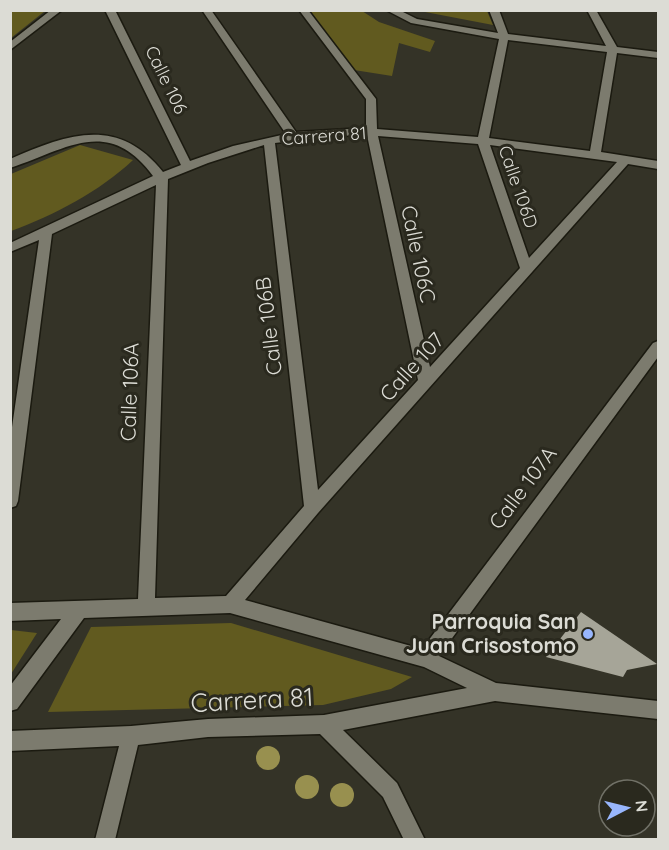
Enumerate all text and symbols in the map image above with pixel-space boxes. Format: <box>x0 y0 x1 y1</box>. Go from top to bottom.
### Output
street label: Calle 106 <box>140 42 193 118</box>
street label: Carrera 81 <box>281 121 367 150</box>
street label: Calle 106D <box>494 143 543 231</box>
street label: Calle 106C <box>396 203 442 305</box>
street label: Calle 106B <box>249 276 287 377</box>
street label: Calle 107 <box>374 326 449 406</box>
street label: Calle 106A <box>114 342 144 442</box>
street label: Calle 107A <box>483 441 562 534</box>
place label: Parroquia San Juan Crisostomo <box>406 608 576 658</box>
marker: Parroquia San Juan Crisostomo <box>581 627 595 641</box>
street label: Carrera 81 <box>190 680 314 719</box>
north arrow <box>597 778 657 838</box>
text: N <box>631 799 653 813</box>

